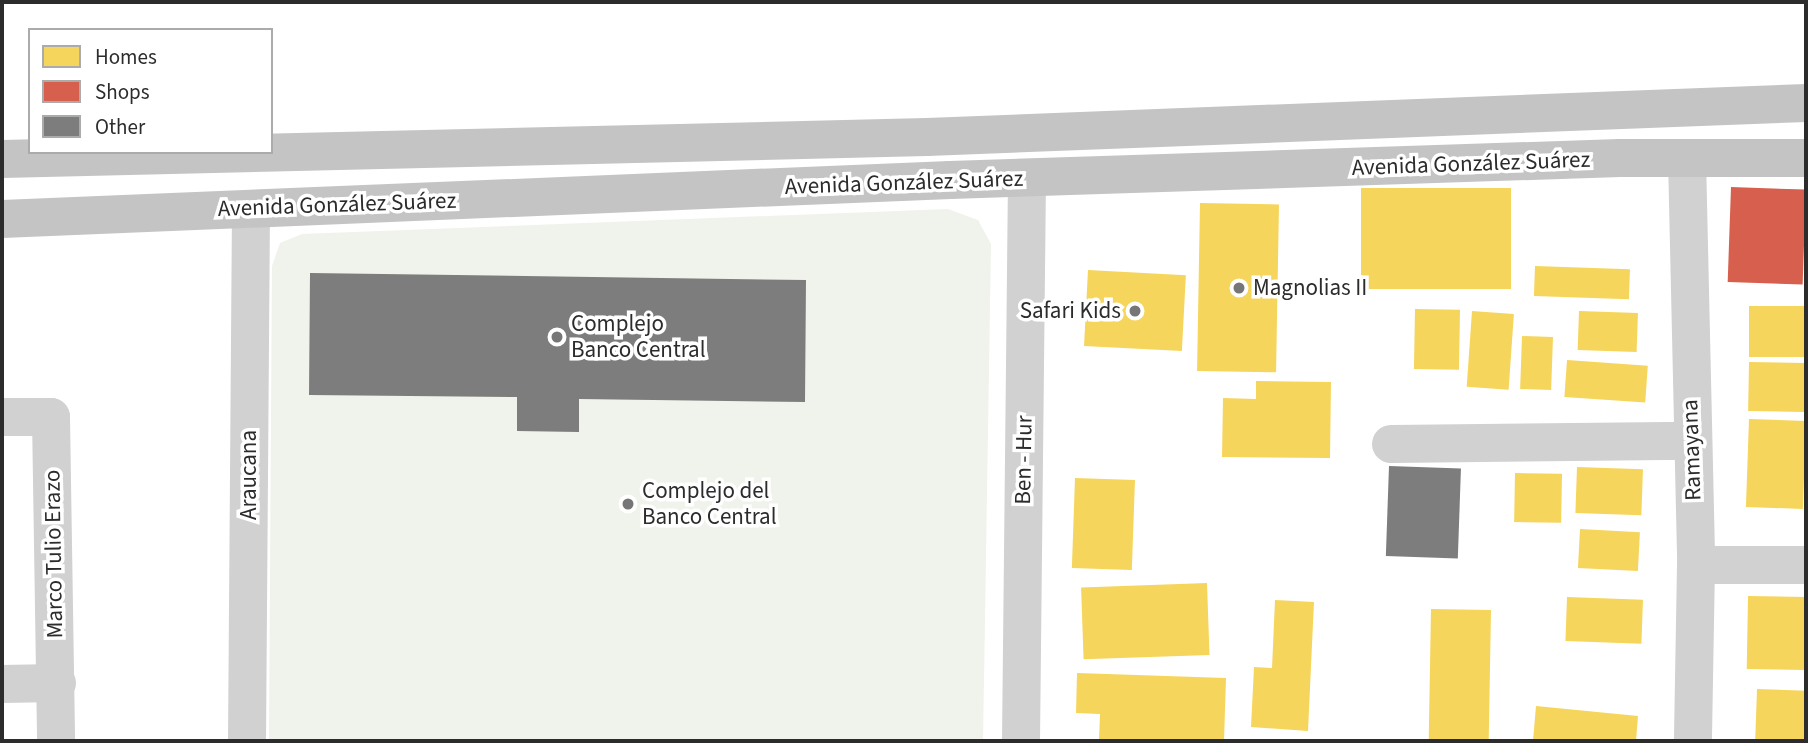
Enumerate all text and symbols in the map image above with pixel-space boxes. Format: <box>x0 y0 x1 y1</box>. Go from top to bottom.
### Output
legend <box>28 28 273 154</box>
text: Homes <box>95 42 157 72</box>
text: Shops <box>95 77 149 107</box>
text: Other <box>95 112 145 142</box>
street label: Avenida González Suárez <box>1351 146 1591 182</box>
street label: Avenida González Suárez <box>784 165 1024 201</box>
street label: Avenida González Suárez <box>217 187 457 223</box>
place label: Magnolias II <box>1253 274 1367 302</box>
marker: Magnolias II <box>1231 280 1247 296</box>
place label: Safari Kids <box>1020 297 1121 325</box>
marker: Safari Kids <box>1127 303 1143 319</box>
place label: Complejo Banco Central <box>571 310 706 364</box>
marker: Complejo Banco Central <box>549 329 565 345</box>
street label: Ramayana <box>1676 399 1708 501</box>
street label: Ben - Hur <box>1009 415 1039 505</box>
street label: Araucana <box>235 430 263 520</box>
street label: Marco Tulio Erazo <box>39 469 69 639</box>
place label: Complejo del Banco Central <box>642 477 777 531</box>
marker: Complejo del Banco Central <box>620 496 636 512</box>

